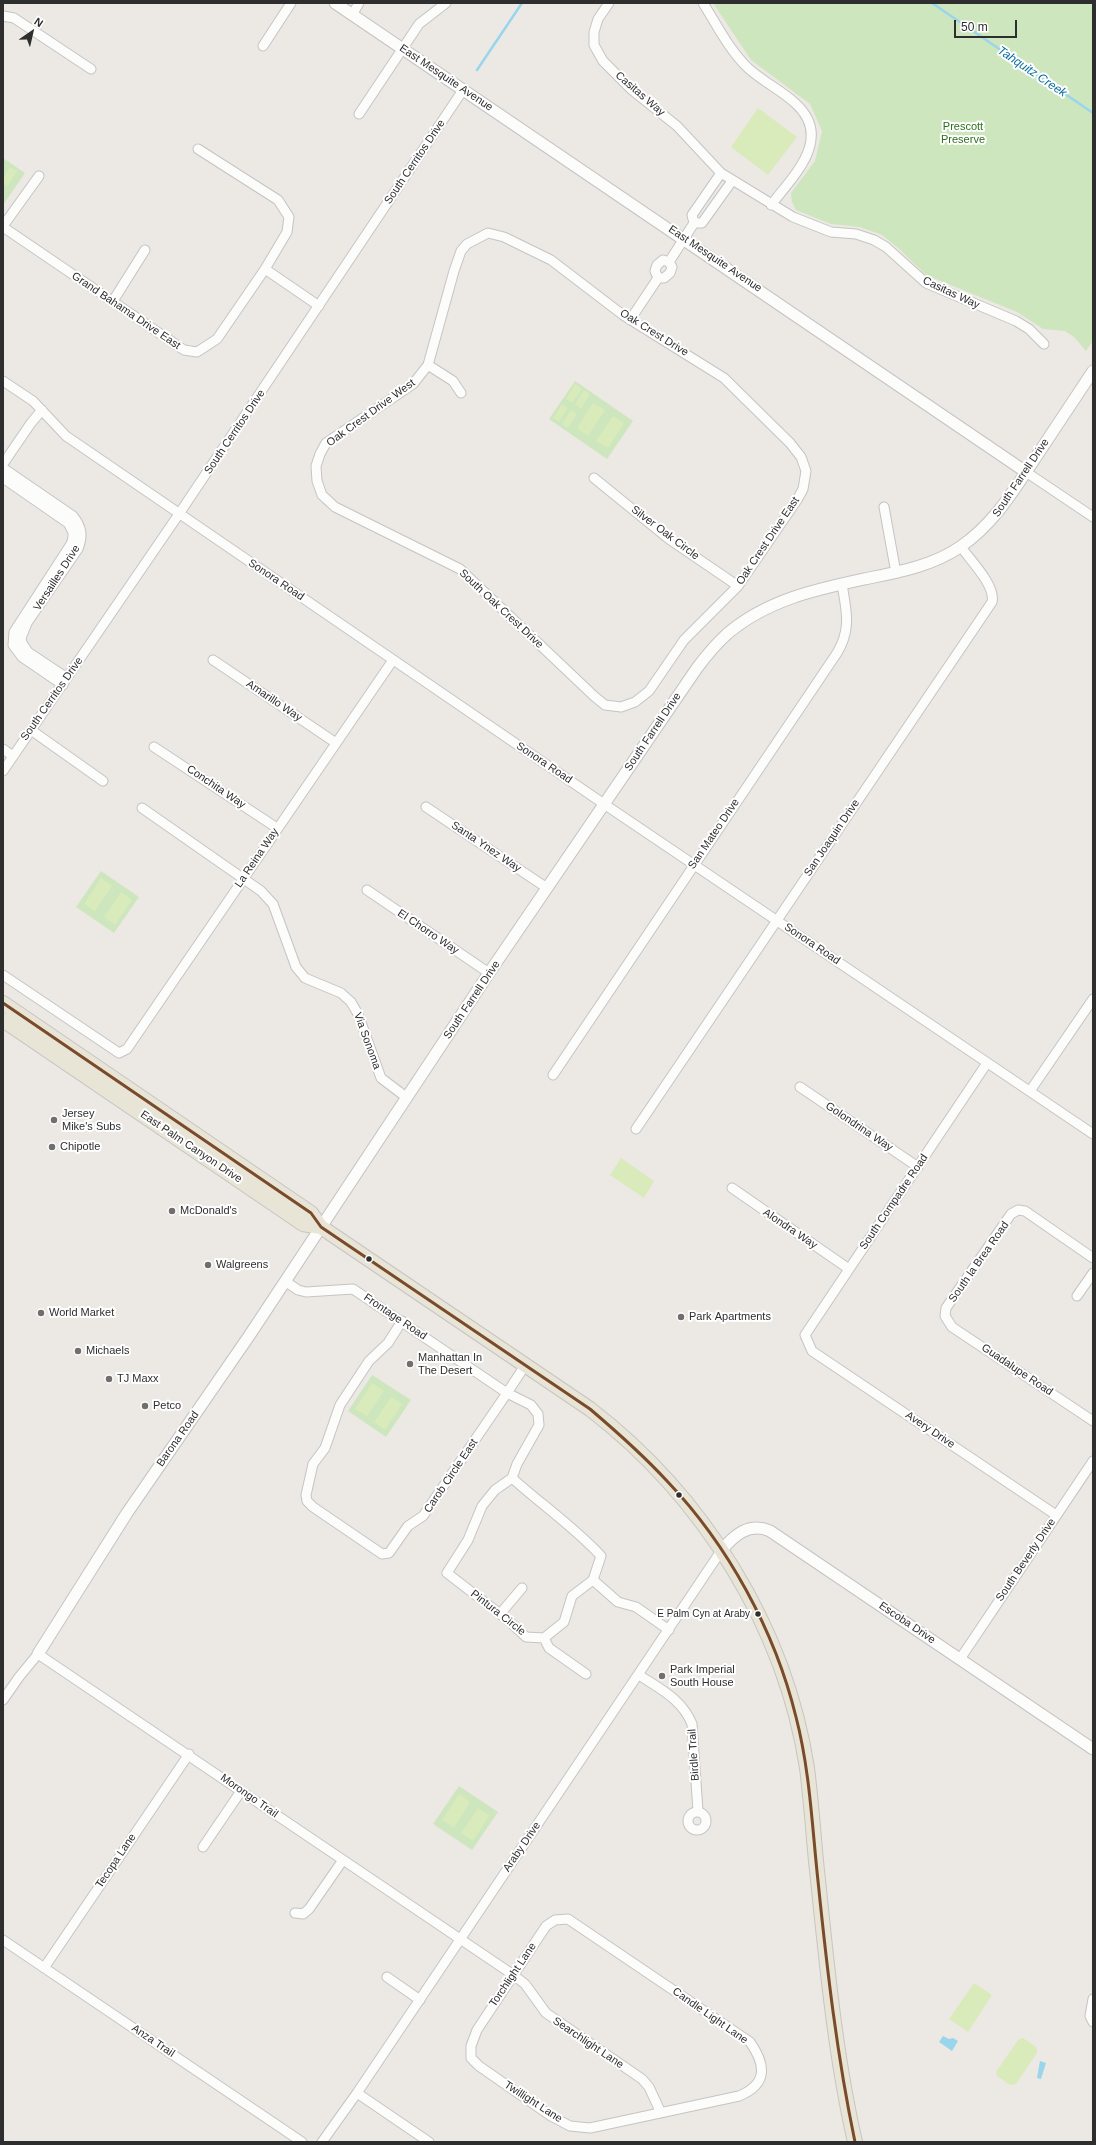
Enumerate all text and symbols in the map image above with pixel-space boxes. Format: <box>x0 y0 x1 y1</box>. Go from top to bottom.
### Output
north arrow <box>12 12 52 52</box>
scale bar <box>956 12 1019 38</box>
text: N <box>32 15 45 29</box>
text: 50 m <box>961 20 988 34</box>
street label: East Mesquite Avenue <box>397 42 495 114</box>
water label: Tahquitz Creek <box>995 44 1069 100</box>
street label: Casitas Way <box>613 69 667 119</box>
street label: South Cerritos Drive <box>382 117 448 207</box>
park label: Prescott Preserve <box>941 120 985 146</box>
street label: East Mesquite Avenue <box>666 223 764 295</box>
street label: Grand Bahama Drive East <box>69 270 183 352</box>
street label: Casitas Way <box>920 274 982 312</box>
street label: Oak Crest Drive <box>617 307 691 359</box>
street label: Oak Crest Drive West <box>324 376 418 450</box>
street label: South Cerritos Drive <box>202 387 268 477</box>
street label: South Farrell Drive <box>990 436 1052 520</box>
street label: Oak Crest Drive East <box>734 494 802 588</box>
street label: Silver Oak Circle <box>628 503 702 563</box>
street label: Versailles Drive <box>31 543 83 613</box>
street label: Sonora Road <box>245 556 307 604</box>
street label: South Oak Crest Drive <box>456 567 546 651</box>
street label: South Cerritos Drive <box>18 655 86 743</box>
street label: Amarillo Way <box>244 678 304 724</box>
street label: South Farrell Drive <box>622 690 684 774</box>
street label: Sonora Road <box>513 739 575 787</box>
street label: Conchita Way <box>184 762 248 812</box>
street label: San Mateo Drive <box>686 796 742 872</box>
street label: San Joaquin Drive <box>801 797 863 879</box>
street label: Santa Ynez Way <box>449 819 523 875</box>
street label: La Reina Way <box>232 826 282 890</box>
street label: El Chorro Way <box>395 907 461 957</box>
street label: Sonora Road <box>781 920 843 968</box>
street label: South Farrell Drive <box>441 958 503 1042</box>
street label: Via Sonoma <box>351 1011 383 1071</box>
street label: Golondrina Way <box>823 1100 895 1154</box>
place label: Jersey Mike's Subs <box>62 1107 121 1133</box>
street label: East Palm Canyon Drive <box>138 1108 244 1186</box>
marker: Jersey Mike's Subs <box>49 1115 59 1125</box>
place label: Chipotle <box>60 1140 100 1154</box>
marker: Chipotle <box>47 1142 57 1152</box>
street label: South Compadre Road <box>857 1152 931 1252</box>
place label: McDonald's <box>180 1204 237 1218</box>
marker: McDonald's <box>167 1206 177 1216</box>
street label: Alondra Way <box>760 1206 820 1252</box>
street label: South la Brea Road <box>946 1219 1012 1305</box>
unlabelled marker <box>364 1254 374 1264</box>
place label: Walgreens <box>216 1258 268 1272</box>
marker: Walgreens <box>203 1260 213 1270</box>
street label: Frontage Road <box>361 1291 429 1343</box>
place label: World Market <box>49 1306 114 1320</box>
marker: World Market <box>36 1308 46 1318</box>
place label: Park Apartments <box>689 1310 771 1324</box>
marker: Park Apartments <box>676 1312 686 1322</box>
street label: Guadalupe Road <box>979 1341 1055 1399</box>
place label: Michaels <box>86 1344 129 1358</box>
marker: Michaels <box>73 1346 83 1356</box>
place label: Manhattan In The Desert <box>418 1351 482 1377</box>
marker: Manhattan In The Desert <box>405 1359 415 1369</box>
place label: TJ Maxx <box>117 1372 159 1386</box>
marker: TJ Maxx <box>104 1374 114 1384</box>
place label: Petco <box>153 1399 181 1413</box>
marker: Petco <box>140 1401 150 1411</box>
street label: Barona Road <box>154 1409 202 1469</box>
street label: Avery Drive <box>903 1409 957 1451</box>
street label: Carob Circle East <box>421 1437 481 1515</box>
unlabelled marker <box>674 1490 684 1500</box>
street label: South Beverly Drive <box>993 1516 1059 1604</box>
street label: Pintura Circle <box>468 1587 528 1639</box>
street label: Escoba Drive <box>876 1599 938 1647</box>
place label: E Palm Cyn at Araby <box>657 1608 750 1620</box>
marker: E Palm Cyn at Araby <box>753 1609 763 1619</box>
place label: Park Imperial South House <box>670 1663 735 1689</box>
marker: Park Imperial South House <box>657 1671 667 1681</box>
street label: Birdle Trail <box>686 1729 702 1781</box>
street label: Morongo Trail <box>218 1771 280 1821</box>
street label: Araby Drive <box>500 1819 544 1875</box>
street label: Tecopa Lane <box>93 1831 139 1891</box>
street label: Torchlight Lane <box>487 1940 539 2010</box>
street label: Candle Light Lane <box>670 1985 750 2047</box>
street label: Searchlight Lane <box>550 2014 626 2072</box>
street label: Anza Trail <box>129 2022 177 2060</box>
street label: Twillight Lane <box>501 2078 565 2126</box>

